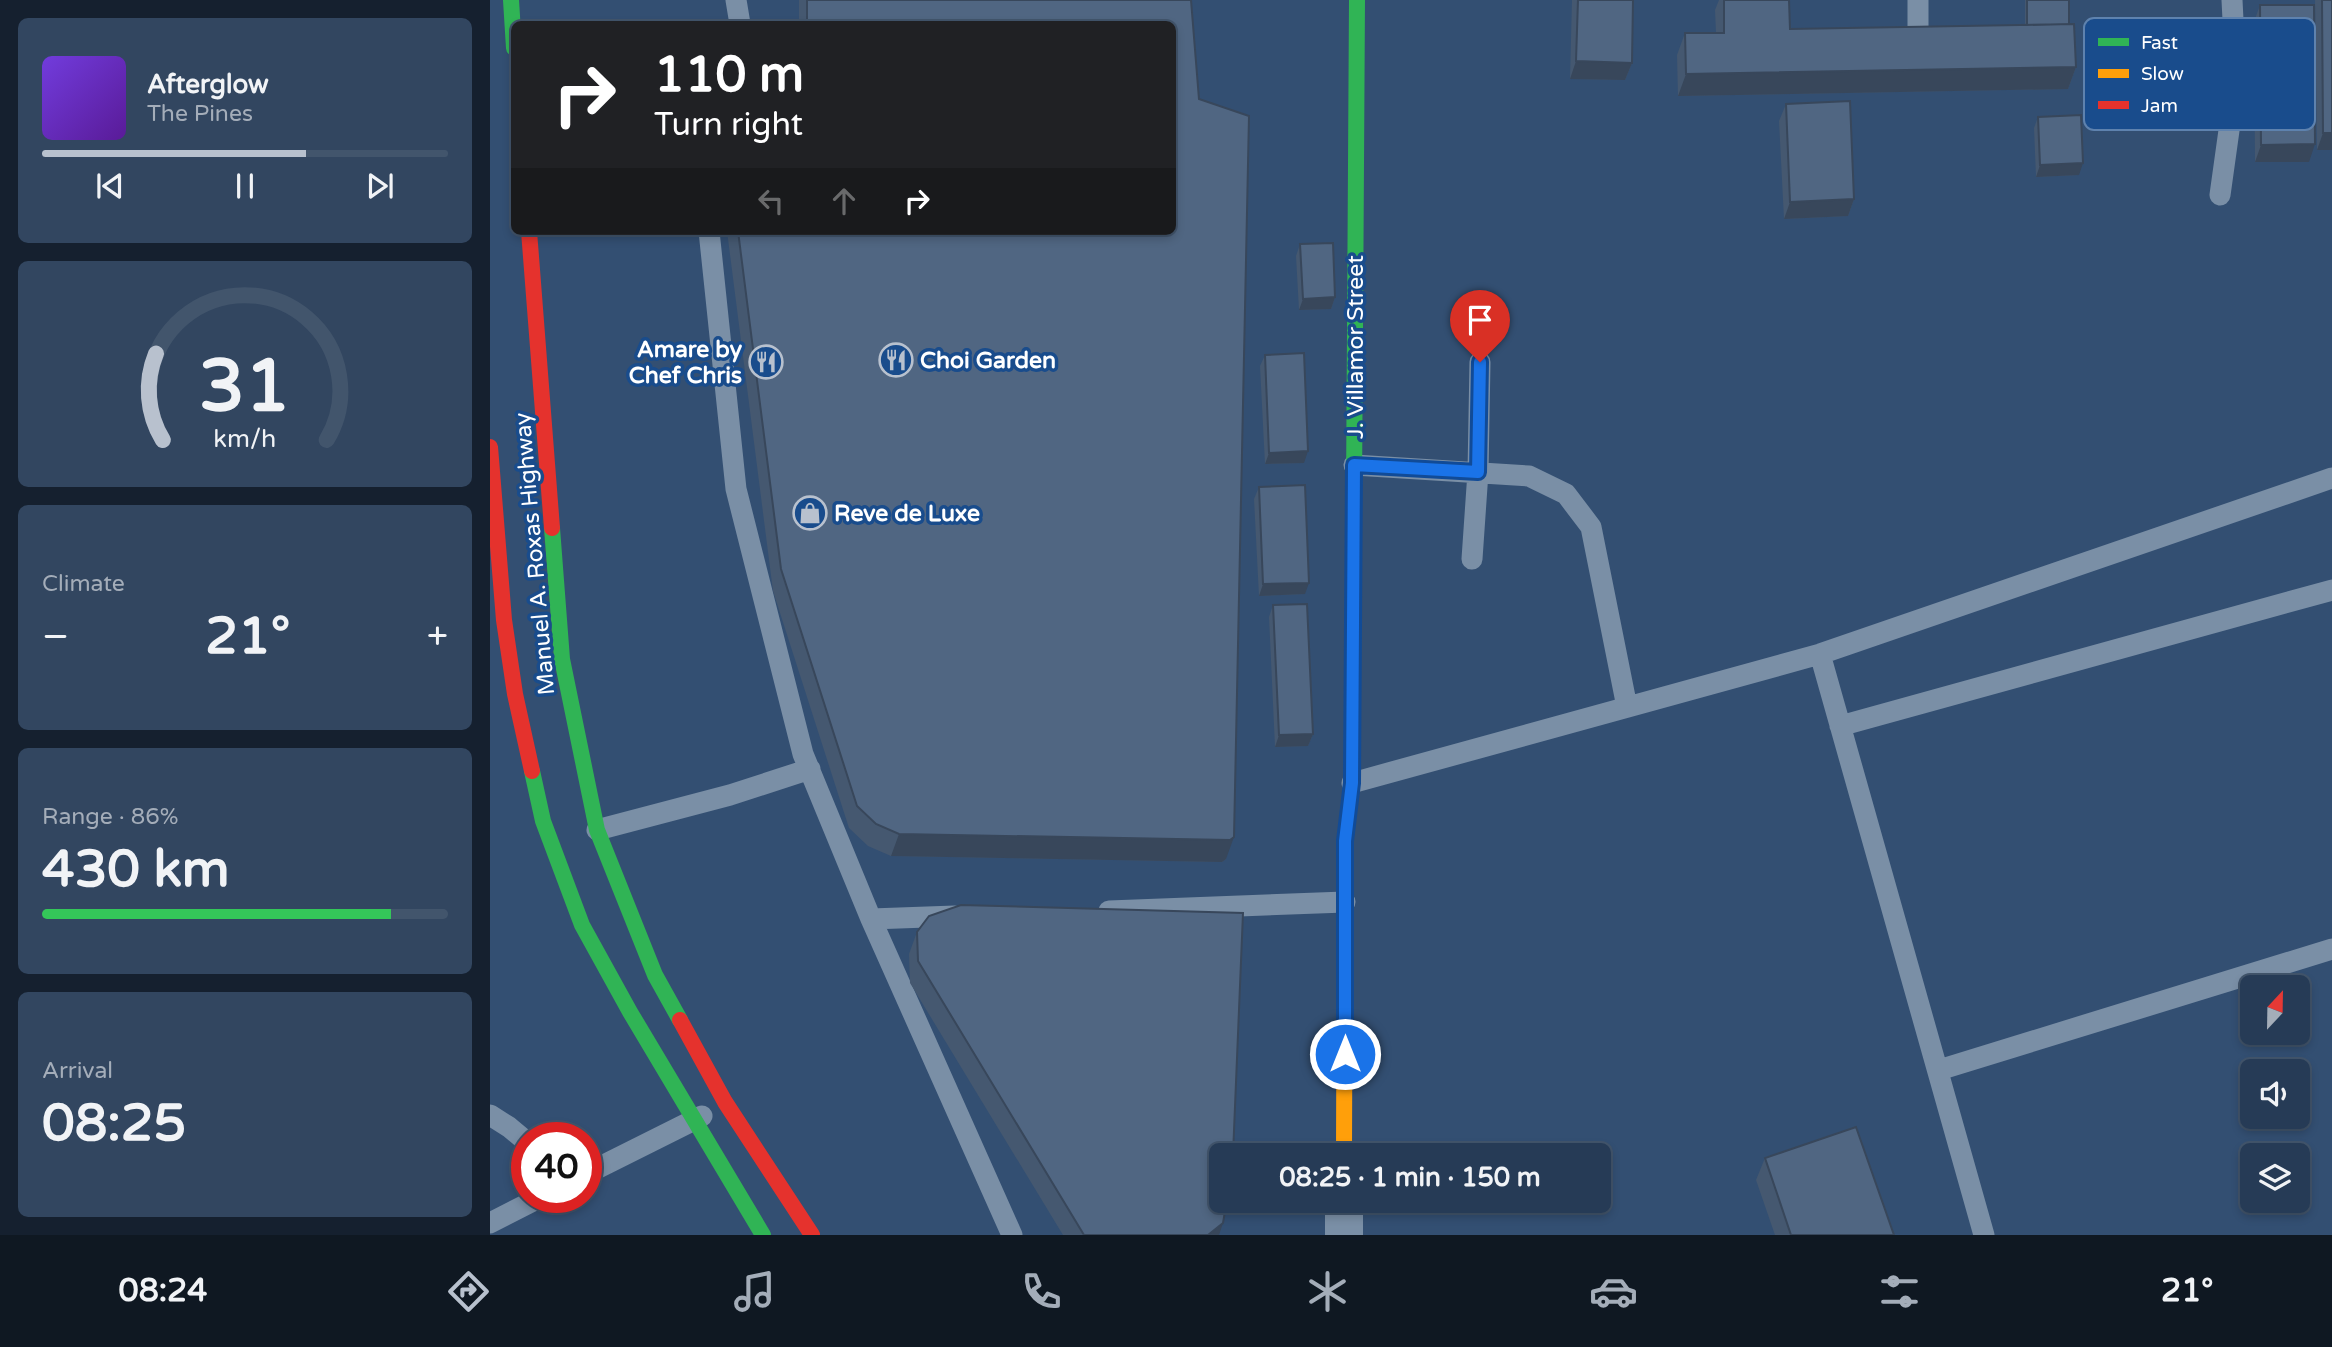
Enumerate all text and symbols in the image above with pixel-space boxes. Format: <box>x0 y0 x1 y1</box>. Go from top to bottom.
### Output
legend <box>2084 18 2315 130</box>
text: Fast <box>2141 32 2178 54</box>
text: 110 m <box>654 46 804 105</box>
icon: right <box>539 49 630 140</box>
text: Slow <box>2141 63 2184 85</box>
text: Afterglow <box>147 69 269 100</box>
text: Jam <box>2141 95 2178 117</box>
text: The Pines <box>147 100 253 128</box>
text: Turn right <box>654 106 803 144</box>
icon: previous <box>91 167 129 205</box>
icon: pause <box>226 167 264 205</box>
icon: next <box>361 167 399 205</box>
icon: left <box>752 182 790 220</box>
icon: ahead <box>825 182 863 220</box>
icon: right <box>898 182 936 220</box>
street label: J. Villamor Street <box>1342 255 1370 439</box>
pin <box>1450 290 1510 362</box>
icon: arrive <box>1461 301 1499 339</box>
place label: Amare by Chef Chris <box>629 336 743 390</box>
restaurant icon: Choi Garden <box>877 341 915 379</box>
restaurant icon: Amare by Chef Chris <box>747 343 785 381</box>
text: 31 <box>199 344 291 432</box>
place label: Choi Garden <box>920 347 1056 375</box>
street label: Manuel A. Roxas Highway <box>509 411 561 696</box>
text: km/h <box>214 424 276 454</box>
shop icon: Reve de Luxe <box>791 494 829 532</box>
place label: Reve de Luxe <box>834 500 980 528</box>
text: Climate <box>42 570 125 598</box>
text: 21° <box>205 605 290 668</box>
text: − <box>42 614 69 660</box>
text: + <box>427 614 448 660</box>
text: Range · 86% <box>42 803 178 831</box>
text: 430 km <box>42 838 230 901</box>
north arrow <box>2240 975 2310 1045</box>
map controls <box>2240 975 2310 1213</box>
position arrow <box>1308 1017 1382 1091</box>
text: Arrival <box>42 1057 113 1085</box>
button: sound <box>2240 1059 2310 1129</box>
text: 08:25 <box>42 1092 186 1155</box>
speed limit sign: 40 <box>511 1122 602 1213</box>
button: layers <box>2240 1143 2310 1213</box>
text: 08:25 · 1 min · 150 m <box>1279 1162 1541 1193</box>
icon: directions <box>444 1267 493 1316</box>
icon: music <box>730 1267 779 1316</box>
icon: phone <box>1017 1267 1066 1316</box>
icon: climate <box>1303 1267 1352 1316</box>
icon: car <box>1589 1267 1638 1316</box>
icon: filters <box>1875 1267 1924 1316</box>
text: 08:24 <box>119 1272 207 1310</box>
text: 21° <box>2161 1272 2213 1310</box>

